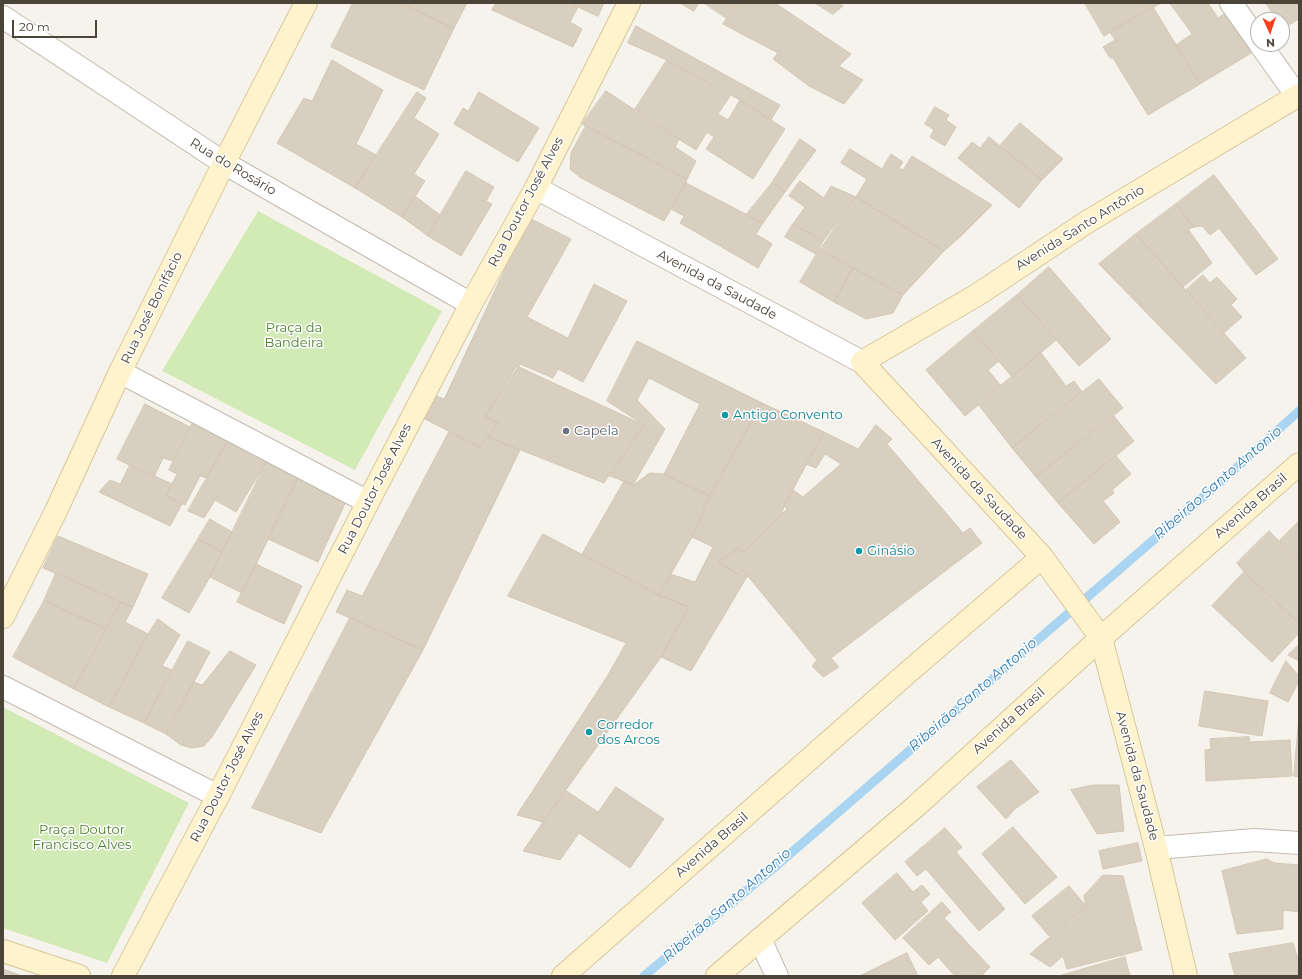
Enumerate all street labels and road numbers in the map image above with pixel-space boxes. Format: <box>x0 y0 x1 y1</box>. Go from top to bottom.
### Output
street label: Rua Doutor José Alves <box>485 134 567 270</box>
street label: Rua do Rosário <box>187 135 279 199</box>
street label: Avenida Santo Antônio <box>1013 182 1147 274</box>
street label: Avenida da Saudade <box>654 247 780 323</box>
street label: Rua José Bonifácio <box>118 250 186 366</box>
street label: Rua Doutor José Alves <box>335 421 415 557</box>
street label: Avenida da Saudade <box>928 435 1030 543</box>
street label: Avenida Brasil <box>1211 470 1291 542</box>
street label: Avenida Brasil <box>970 685 1048 757</box>
street label: Rua Doutor José Alves <box>187 709 267 845</box>
street label: Avenida da Saudade <box>1112 710 1162 842</box>
street label: Avenida Brasil <box>672 809 752 881</box>

